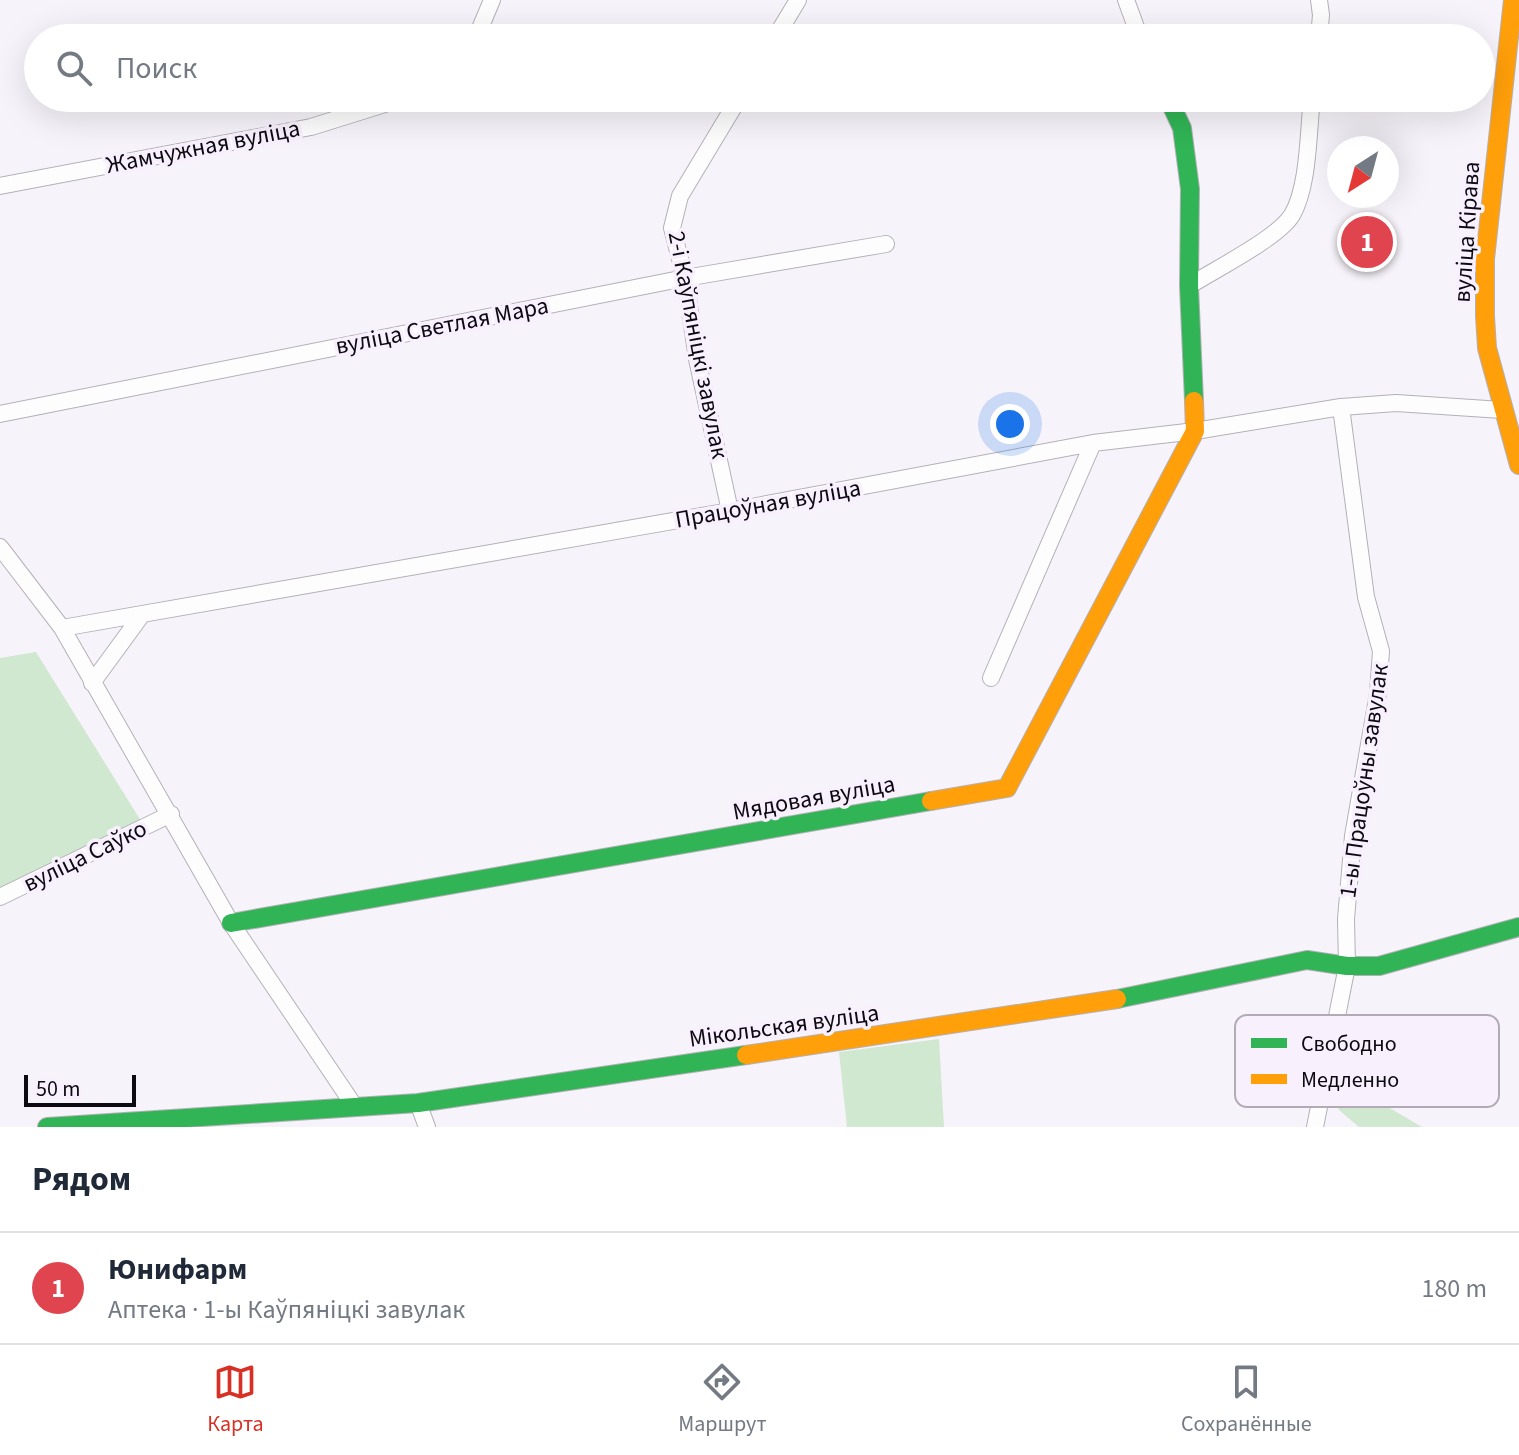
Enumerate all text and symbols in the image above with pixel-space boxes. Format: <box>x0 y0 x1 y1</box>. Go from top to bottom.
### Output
search box <box>24 24 1495 112</box>
icon: search <box>52 46 96 90</box>
text: Поиск <box>116 47 197 90</box>
street label: Жамчужная вуліца <box>103 111 303 183</box>
north arrow <box>1327 136 1399 208</box>
street label: вуліца Кірава <box>1445 160 1489 304</box>
pin: 1 <box>1341 212 1393 272</box>
street label: 2-і Каўпяніцкі завулак <box>659 228 737 462</box>
street label: вуліца Светлая Мара <box>332 288 552 364</box>
your location <box>990 404 1030 444</box>
street label: Працоўная вуліца <box>672 470 864 538</box>
street label: 1-ы Працоўны завулак <box>1330 662 1398 900</box>
street label: Мядовая вуліца <box>730 766 898 830</box>
street label: вуліца Саўко <box>17 811 153 901</box>
street label: Мікольская вуліца <box>687 995 881 1057</box>
legend <box>1235 1015 1499 1107</box>
text: Свободно <box>1301 1028 1397 1060</box>
text: Медленно <box>1301 1064 1399 1096</box>
scale bar <box>24 1071 136 1107</box>
text: 50 m <box>36 1073 81 1105</box>
text: Рядом <box>32 1155 131 1204</box>
text: Юнифарм <box>108 1248 247 1291</box>
text: 1 <box>51 1270 65 1307</box>
text: 180 m <box>1421 1270 1487 1307</box>
text: Аптека · 1-ы Каўпяніцкі завулак <box>108 1291 465 1328</box>
tab: Карта <box>207 1360 264 1440</box>
tab: Маршрут <box>678 1360 767 1440</box>
tab: Сохранённые <box>1181 1360 1312 1440</box>

